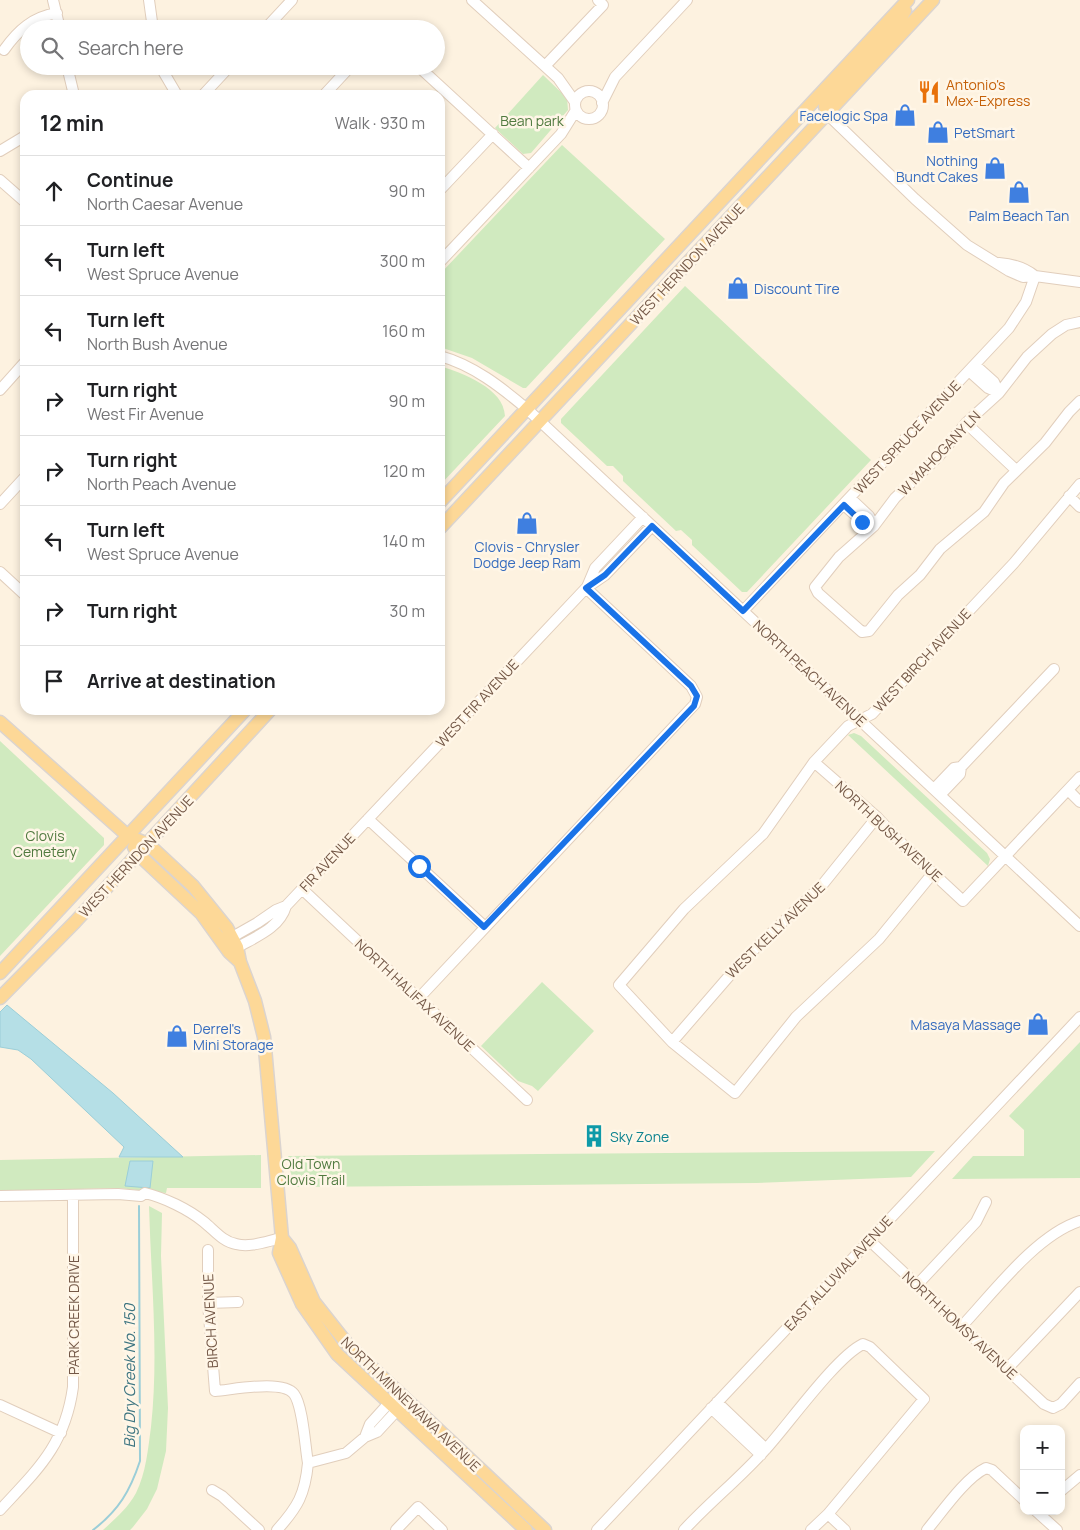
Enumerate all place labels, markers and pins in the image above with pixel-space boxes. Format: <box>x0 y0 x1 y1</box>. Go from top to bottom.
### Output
place label: Antonio's Mex-Express <box>946 75 1030 110</box>
restaurant icon: Antonio's Mex-Express <box>916 79 942 105</box>
shop icon: Facelogic Spa <box>892 102 918 128</box>
place label: Facelogic Spa <box>799 106 888 125</box>
shop icon: PetSmart <box>925 119 951 145</box>
place label: PetSmart <box>954 123 1016 142</box>
place label: Nothing Bundt Cakes <box>896 151 978 186</box>
shop icon: Nothing Bundt Cakes <box>982 155 1008 181</box>
shop icon: Palm Beach Tan <box>1006 179 1032 205</box>
place label: Palm Beach Tan <box>969 206 1069 225</box>
shop icon: Discount Tire <box>725 275 751 301</box>
place label: Discount Tire <box>754 279 840 298</box>
shop icon: Clovis - Chrysler Dodge Jeep Ram <box>514 510 540 536</box>
place label: Clovis - Chrysler Dodge Jeep Ram <box>473 537 581 572</box>
shop icon: Masaya Massage <box>1025 1011 1051 1037</box>
place label: Masaya Massage <box>911 1015 1021 1034</box>
place label: Derrel's Mini Storage <box>193 1019 274 1054</box>
shop icon: Derrel's Mini Storage <box>164 1023 190 1049</box>
building icon: Sky Zone <box>581 1123 607 1149</box>
place label: Sky Zone <box>610 1127 669 1146</box>

